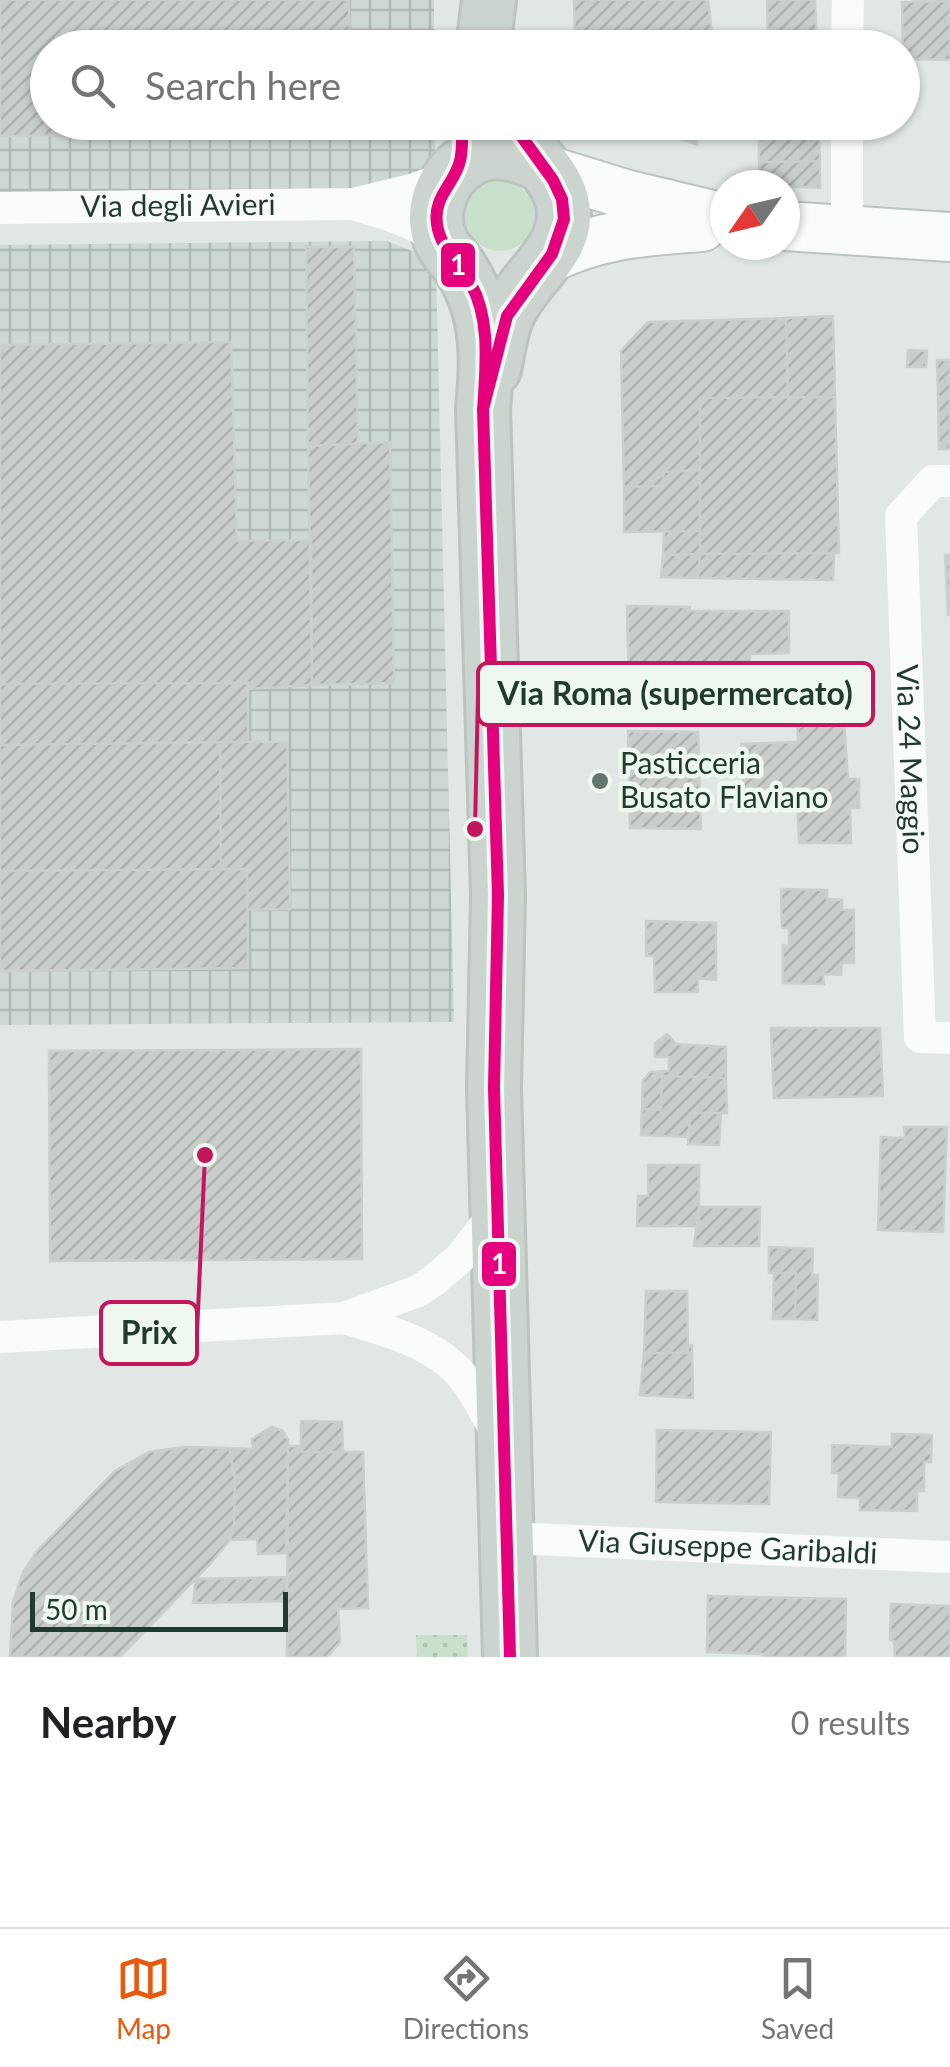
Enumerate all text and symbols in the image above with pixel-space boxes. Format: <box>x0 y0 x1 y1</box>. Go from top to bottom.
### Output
search box <box>30 30 920 140</box>
icon: search <box>65 58 120 113</box>
text: Search here <box>145 62 341 108</box>
north arrow <box>710 170 800 260</box>
street label: Via degli Avieri <box>80 185 276 223</box>
line badge: 1 <box>439 241 477 289</box>
text: 1 <box>450 247 466 281</box>
callout: Via Roma (supermercato) <box>478 663 873 725</box>
street label: Via 24 Maggio <box>890 664 933 855</box>
text: Via Roma (supermercato) <box>496 673 853 712</box>
place label: Pasticceria Busato Flaviano <box>620 744 829 814</box>
marker: Pasticceria Busato Flaviano <box>589 770 611 792</box>
line badge: 1 <box>480 1240 518 1288</box>
text: 1 <box>491 1246 507 1280</box>
callout: Prix <box>101 1302 197 1364</box>
text: Prix <box>121 1312 177 1351</box>
street label: Via Giuseppe Garibaldi <box>577 1521 878 1570</box>
scale bar <box>30 1587 288 1632</box>
text: 50 m <box>45 1592 108 1626</box>
text: Nearby <box>40 1697 177 1747</box>
text: 0 results <box>791 1703 910 1742</box>
tab: Map <box>116 1951 171 2045</box>
tab: Directions <box>403 1951 529 2045</box>
tab: Saved <box>761 1951 834 2045</box>

